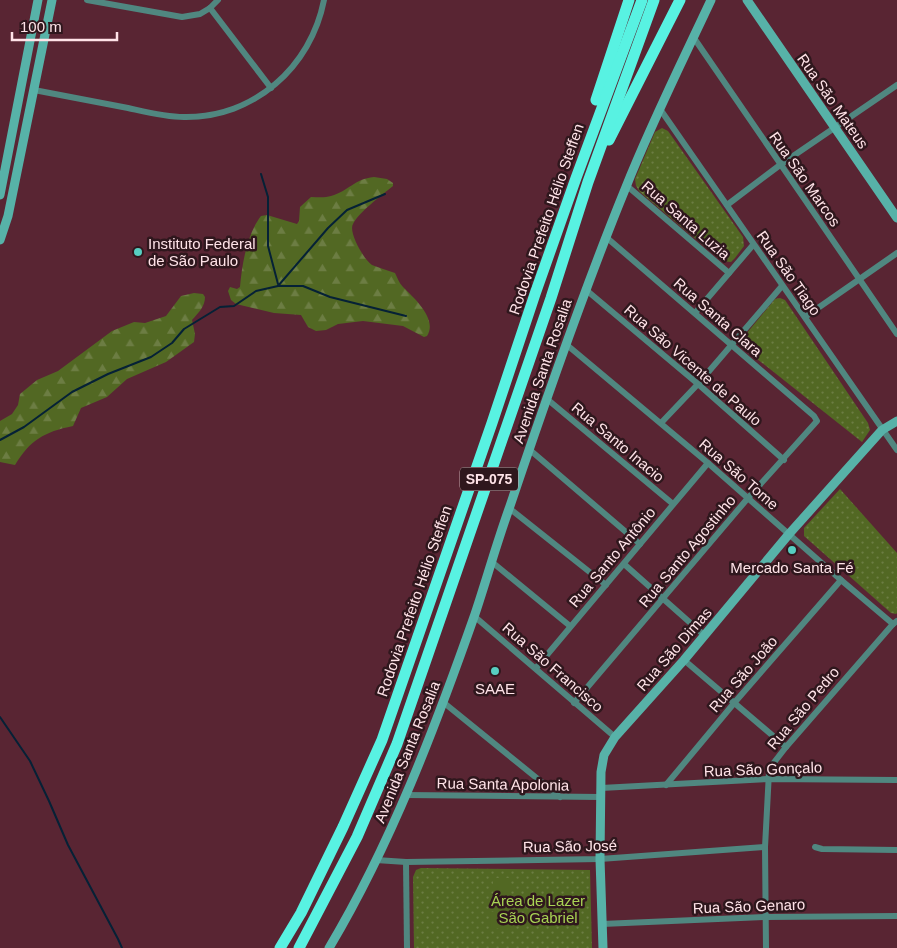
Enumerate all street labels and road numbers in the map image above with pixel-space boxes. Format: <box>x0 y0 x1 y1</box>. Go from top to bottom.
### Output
street label: Rua São Mateus <box>794 50 872 152</box>
street label: Rodovia Prefeito Hélio Steffen <box>505 121 587 317</box>
street label: Rua São Marcos <box>766 128 844 230</box>
street label: Rua Santa Luzia <box>639 177 734 263</box>
street label: Rua São Tiago <box>754 227 824 319</box>
street label: Rua Santa Clara <box>671 274 766 360</box>
street label: Avenida Santa Rosalia <box>509 296 575 445</box>
street label: Rua São Vicente de Paulo <box>621 301 765 429</box>
street label: Rua Santo Inacio <box>568 399 668 485</box>
street label: Rua São Tome <box>696 435 782 513</box>
road number: SP-075 <box>460 468 518 490</box>
street label: Rua Santo Agostinho <box>635 492 739 610</box>
street label: Rodovia Prefeito Hélio Steffen <box>373 503 455 699</box>
street label: Rua Santo Antônio <box>565 504 659 610</box>
street label: Rua São Dimas <box>633 604 715 694</box>
street label: Rua São Francisco <box>499 619 607 715</box>
street label: Rua São João <box>705 633 781 715</box>
street label: Rua São Pedro <box>764 663 842 753</box>
street label: Avenida Santa Rosalia <box>371 678 444 825</box>
street label: Rua São Gonçalo <box>704 758 822 780</box>
street label: Rua Santa Apolonia <box>437 774 570 794</box>
street label: Rua São José <box>523 837 617 855</box>
street label: Rua São Genaro <box>692 896 806 916</box>

